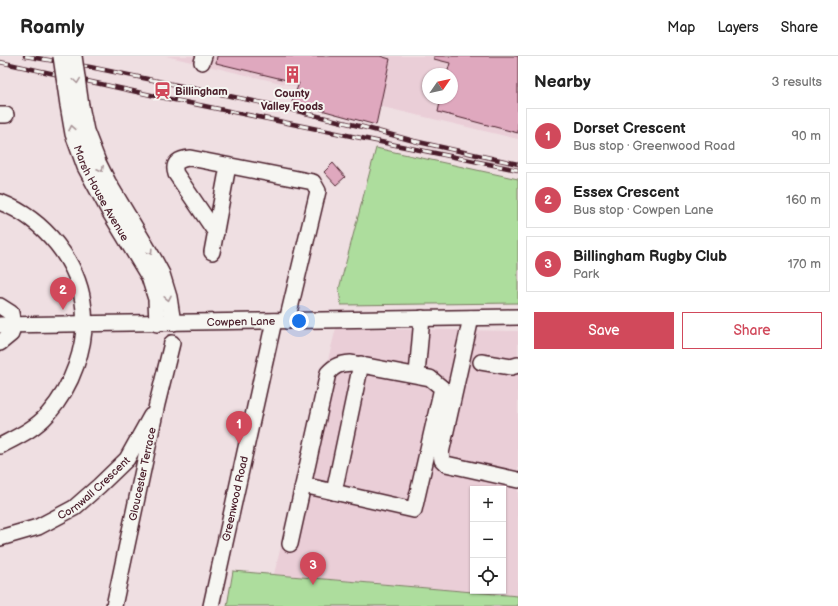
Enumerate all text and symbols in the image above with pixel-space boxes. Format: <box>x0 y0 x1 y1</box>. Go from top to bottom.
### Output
text: Roamly <box>20 16 84 39</box>
text: Map <box>667 19 695 36</box>
text: Layers <box>717 19 759 36</box>
text: Share <box>781 19 818 36</box>
building icon: County Valley Foods <box>282 65 302 85</box>
north arrow <box>422 68 458 104</box>
text: Nearby <box>534 72 591 92</box>
text: 3 results <box>771 74 822 90</box>
one-way arrow <box>72 78 81 84</box>
station icon: Billingham <box>152 81 172 101</box>
place label: Billingham <box>175 85 228 98</box>
place label: County Valley Foods <box>261 87 324 113</box>
text: Dorset Crescent <box>573 119 686 138</box>
one-way arrow <box>69 124 77 131</box>
text: 1 <box>545 128 551 144</box>
text: 90 m <box>792 128 821 144</box>
text: Bus stop · Greenwood Road <box>573 138 735 154</box>
street label: Marsh House Avenue <box>71 144 132 244</box>
one-way arrow <box>96 165 104 173</box>
text: Essex Crescent <box>573 183 679 202</box>
text: 2 <box>544 192 552 208</box>
text: 160 m <box>786 192 821 208</box>
text: Bus stop · Cowpen Lane <box>573 202 713 218</box>
text: Billingham Rugby Club <box>573 247 727 266</box>
one-way arrow <box>145 248 153 255</box>
text: 3 <box>544 256 552 272</box>
text: 170 m <box>788 256 821 272</box>
text: Park <box>573 266 599 282</box>
pin: 2 <box>50 277 76 310</box>
one-way arrow <box>164 295 172 302</box>
your location <box>289 311 309 331</box>
button: Save <box>534 312 674 349</box>
button: Share <box>682 312 822 349</box>
street label: Cowpen Lane <box>207 315 276 329</box>
pin: 1 <box>226 411 252 444</box>
street label: Gloucester Terrace <box>126 426 159 522</box>
street label: Cornwall Crescent <box>55 453 133 523</box>
street label: Greenwood Road <box>220 455 251 543</box>
map controls <box>470 486 506 594</box>
button: + <box>470 486 506 522</box>
button: − <box>470 522 506 558</box>
pin: 3 <box>300 552 326 585</box>
button: locate <box>470 558 506 594</box>

